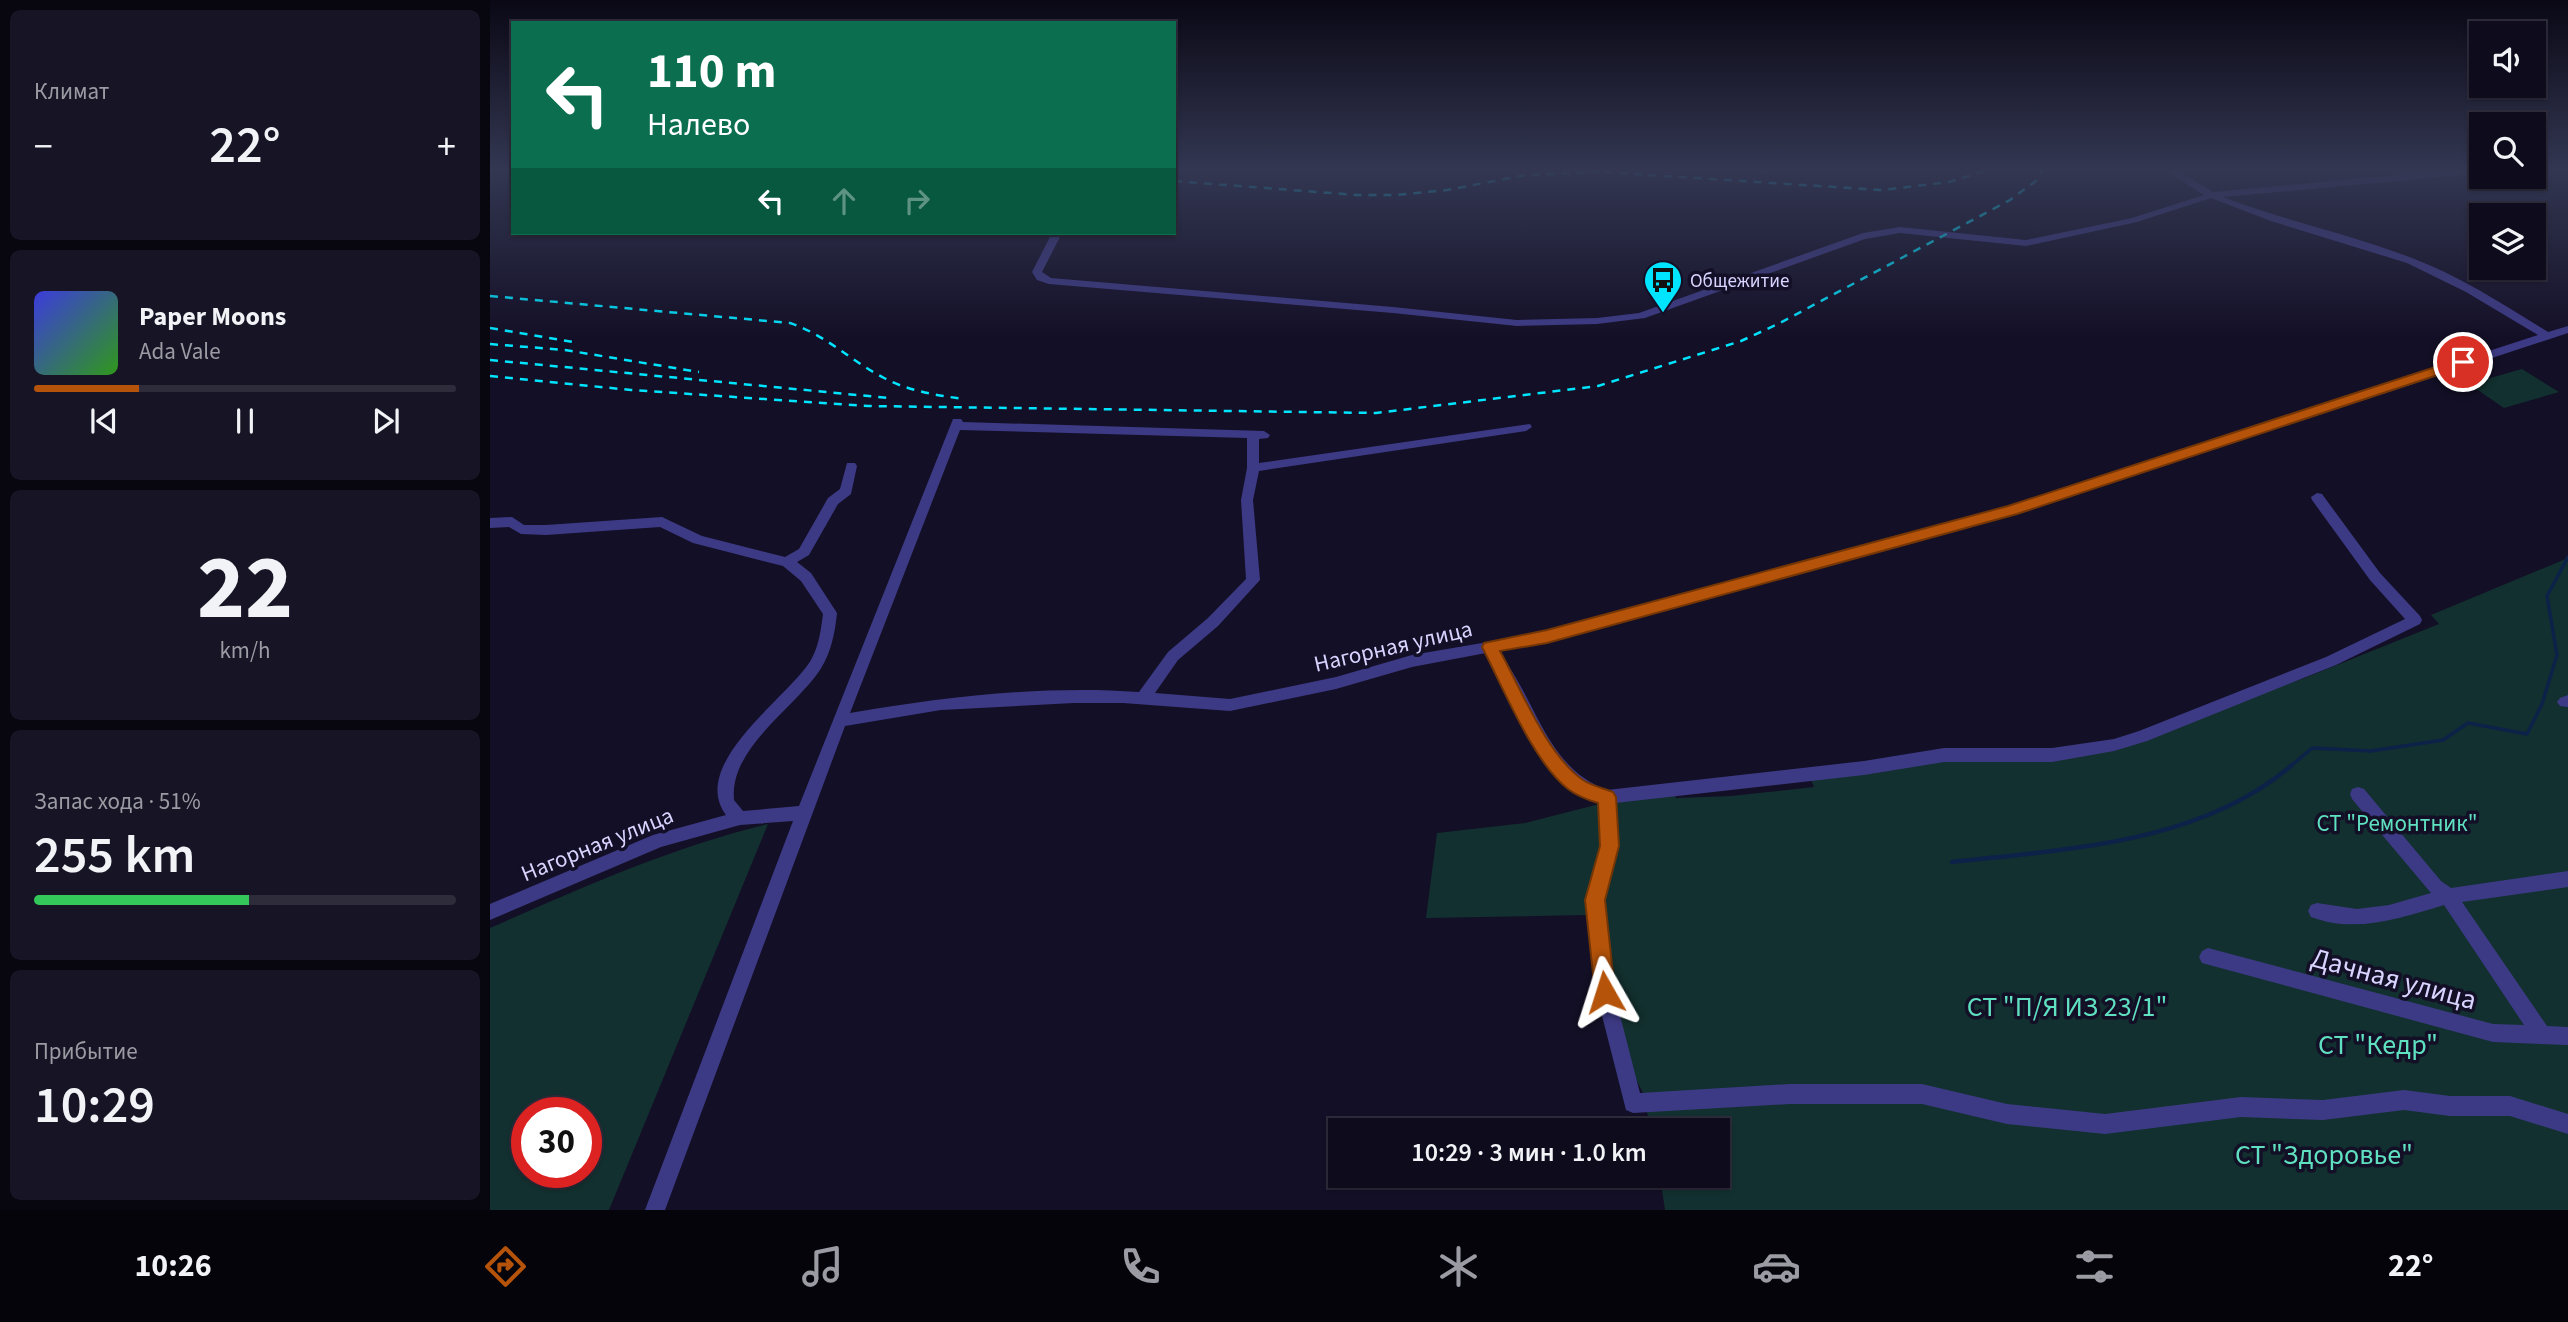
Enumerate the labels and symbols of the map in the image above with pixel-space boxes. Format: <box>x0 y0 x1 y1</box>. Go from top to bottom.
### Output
bus stop icon: Общежитие <box>1642 259 1684 314</box>
place label: Общежитие <box>1690 268 1789 295</box>
pin <box>2433 332 2493 392</box>
street label: Нагорная улица <box>1311 612 1476 681</box>
street label: Нагорная улица <box>516 799 678 890</box>
park label: СТ "Ремонтник" <box>2317 807 2477 840</box>
street label: Дачная улица <box>2307 938 2481 1020</box>
position arrow <box>1568 955 1642 1029</box>
park label: СТ "П/Я ИЗ 23/1" <box>1967 987 2167 1027</box>
park label: СТ "Кедр" <box>2318 1025 2438 1065</box>
speed limit sign: 30 <box>511 1097 602 1188</box>
park label: СТ "Здоровье" <box>2235 1135 2413 1175</box>

